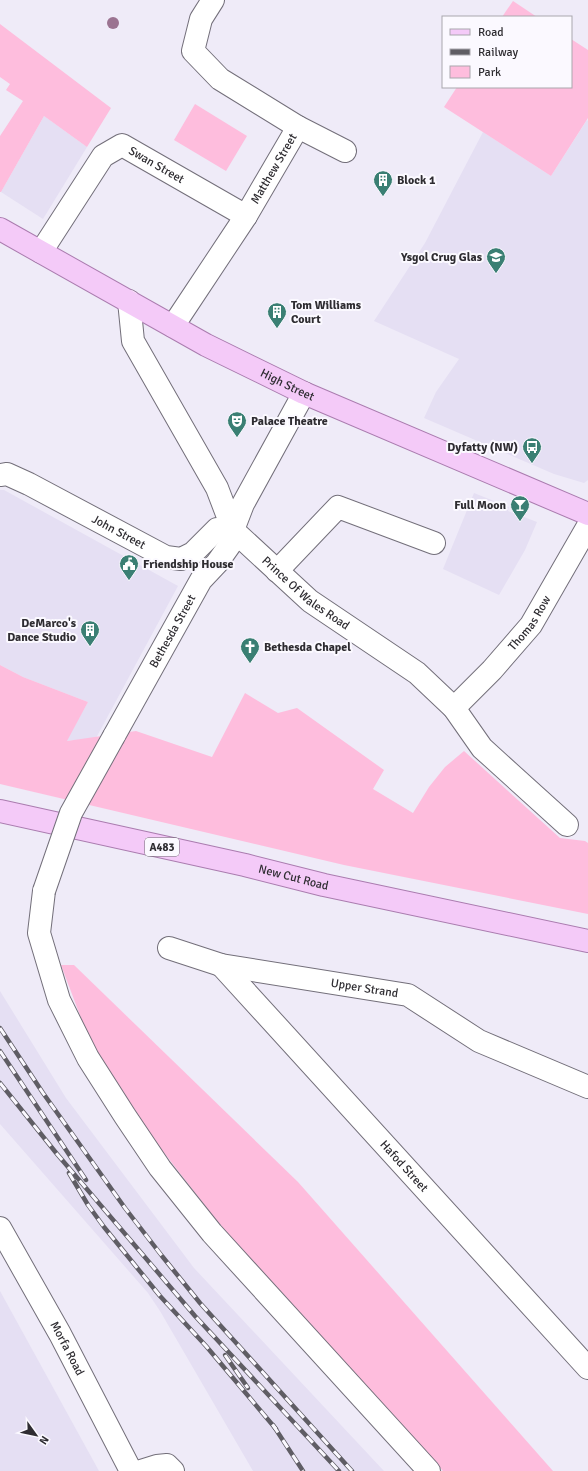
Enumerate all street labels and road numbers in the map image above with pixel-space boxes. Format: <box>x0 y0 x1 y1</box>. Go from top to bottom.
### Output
street label: Matthew Street <box>247 131 300 206</box>
street label: Swan Street <box>126 143 187 187</box>
street label: High Street <box>258 365 317 404</box>
street label: John Street <box>89 511 148 552</box>
street label: Prince Of Wales Road <box>259 553 353 633</box>
street label: Bethesda Street <box>146 592 199 671</box>
street label: Thomas Row <box>505 593 554 654</box>
road number: A483 <box>145 838 179 856</box>
street label: New Cut Road <box>257 861 330 893</box>
street label: Upper Strand <box>330 975 399 1001</box>
street label: Hafod Street <box>377 1137 431 1195</box>
street label: Morfa Road <box>47 1319 88 1378</box>

